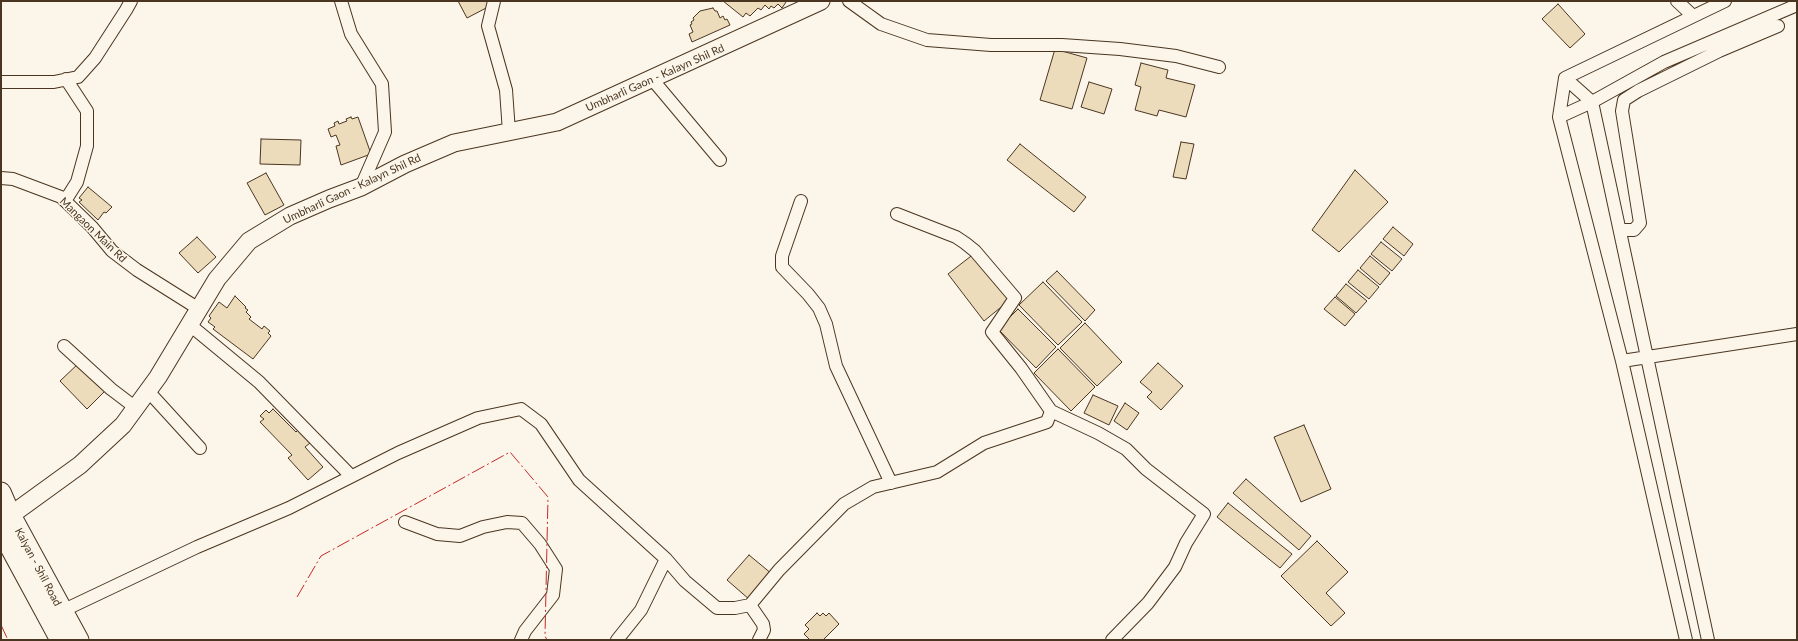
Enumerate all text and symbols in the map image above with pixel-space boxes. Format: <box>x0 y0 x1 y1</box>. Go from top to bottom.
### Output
street label: Umbharli Gaon - Kalayn Shil Rd <box>584 41 726 115</box>
street label: Umbharli Gaon - Kalayn Shil Rd <box>281 151 423 227</box>
street label: Mangaon Main Rd <box>57 195 129 265</box>
street label: Kalyan - Shil Road <box>12 526 64 608</box>

